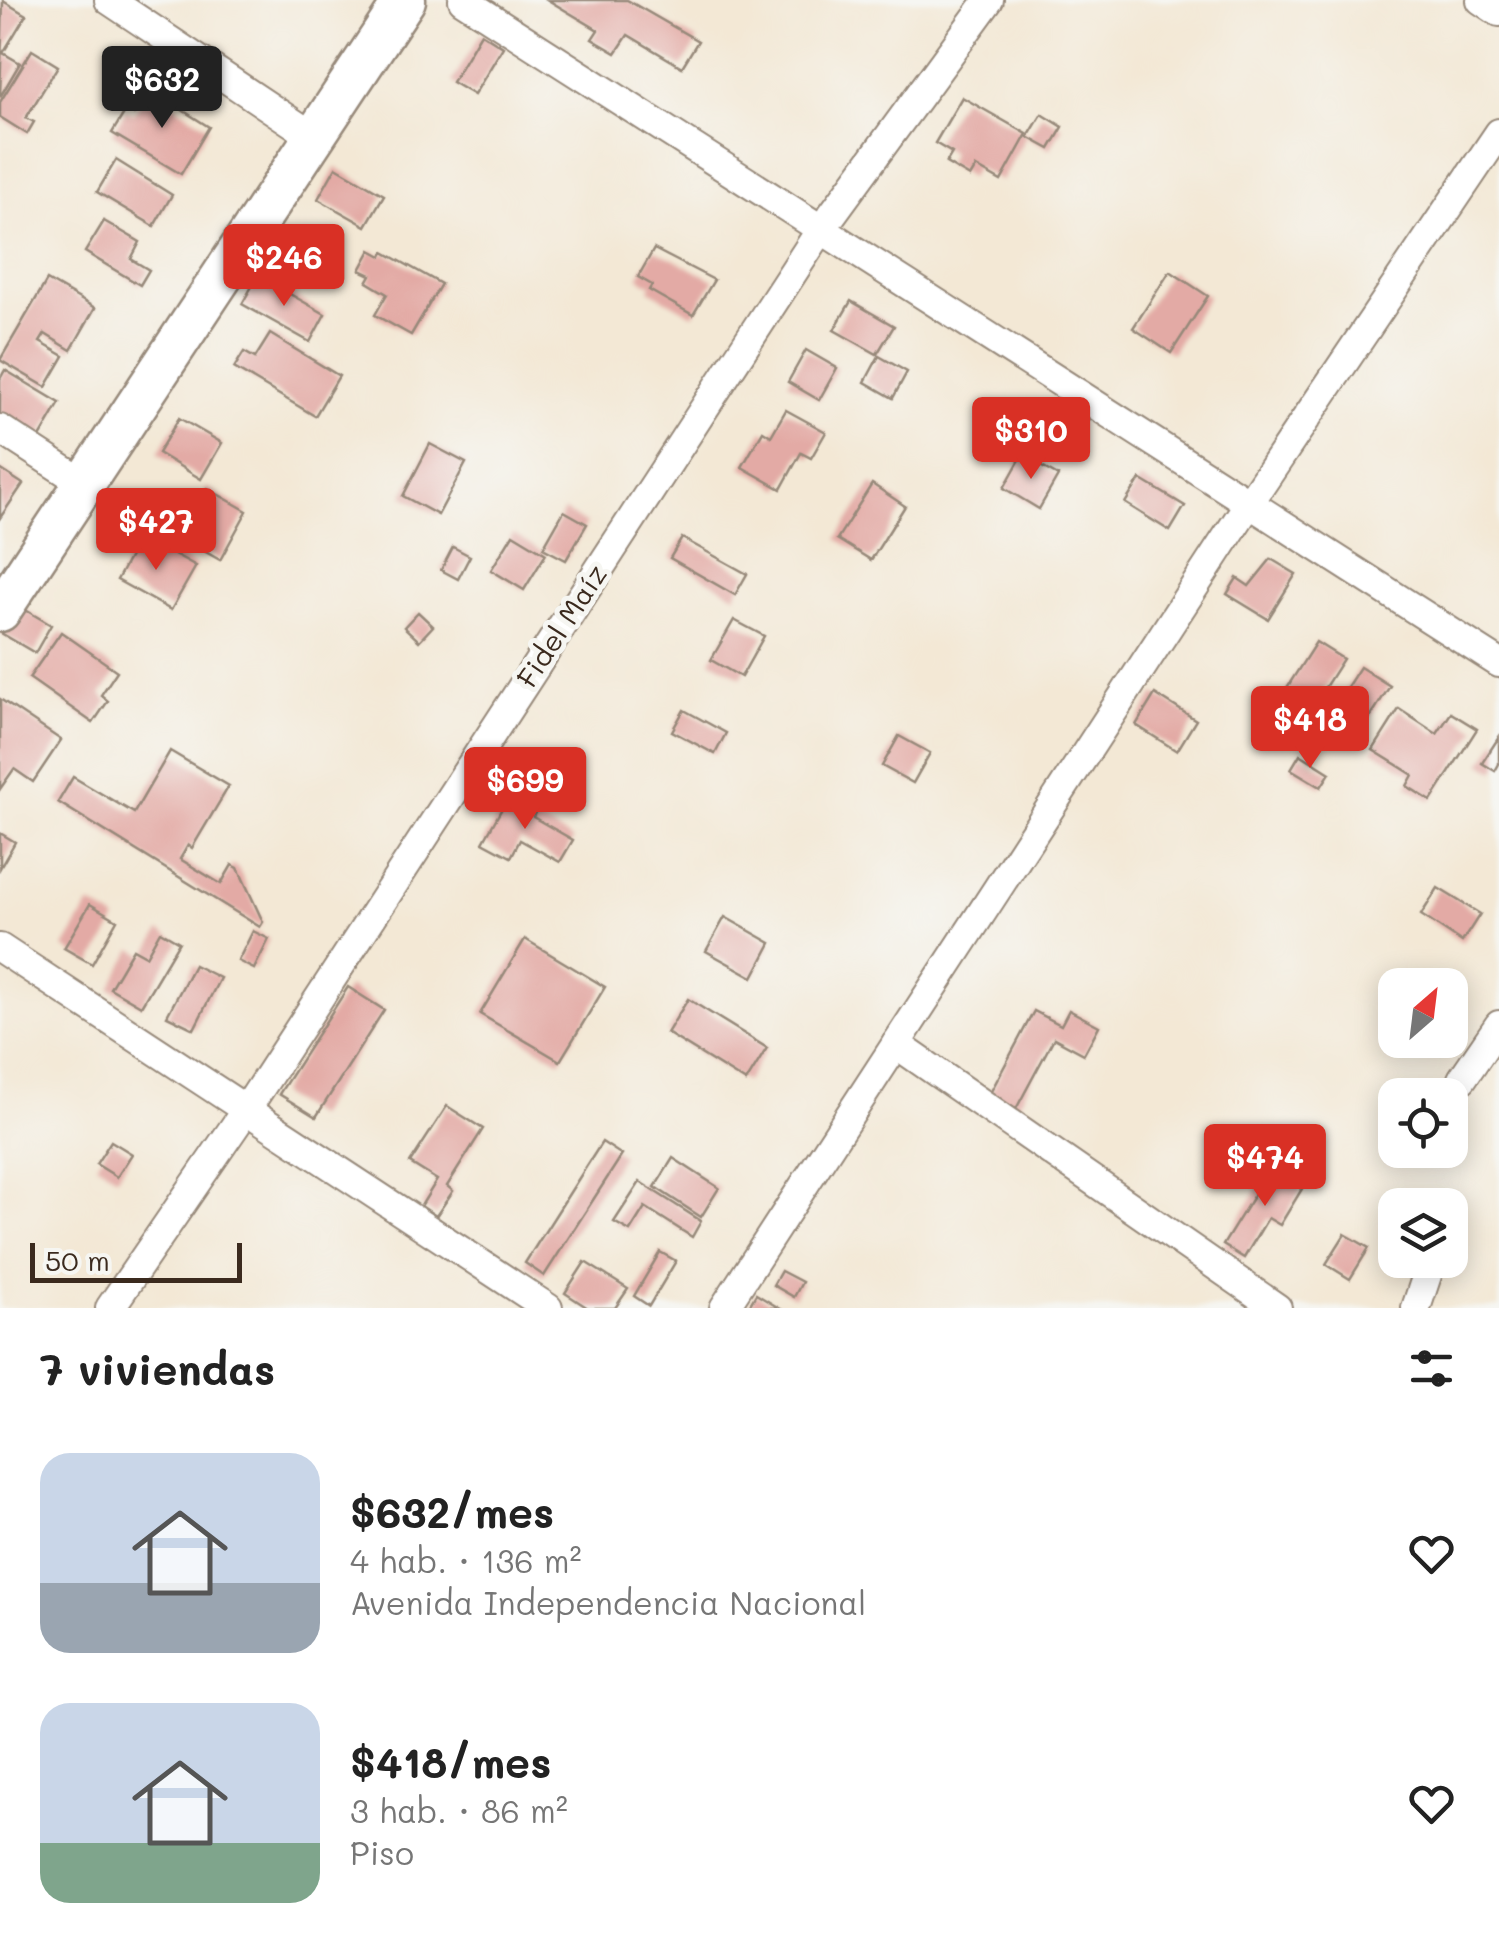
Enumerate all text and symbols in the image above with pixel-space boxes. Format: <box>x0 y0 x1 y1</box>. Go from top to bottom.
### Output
pin: $632 <box>103 46 221 131</box>
text: $632 <box>124 57 200 99</box>
pin: $246 <box>225 224 343 309</box>
text: $246 <box>245 235 323 277</box>
pin: $310 <box>972 397 1090 482</box>
text: $310 <box>994 408 1068 450</box>
pin: $427 <box>97 488 215 573</box>
text: $427 <box>118 499 194 541</box>
street label: Fidel Maíz <box>508 557 614 694</box>
pin: $418 <box>1251 686 1369 771</box>
text: $418 <box>1273 697 1347 739</box>
pin: $699 <box>466 747 584 832</box>
text: $699 <box>486 758 564 800</box>
north arrow <box>1378 968 1468 1058</box>
map controls <box>1378 968 1468 1278</box>
button: locate <box>1378 1078 1468 1168</box>
pin: $474 <box>1206 1124 1324 1209</box>
text: $474 <box>1226 1135 1304 1177</box>
button: layers <box>1378 1188 1468 1278</box>
scale bar <box>30 1238 242 1282</box>
text: 50 m <box>45 1242 110 1278</box>
text: 7 viviendas <box>40 1341 275 1396</box>
icon: filters <box>1404 1341 1459 1396</box>
text: $632/mes <box>350 1484 554 1539</box>
icon: home <box>120 1493 240 1613</box>
icon: heart <box>1404 1526 1459 1581</box>
text: 4 hab. · 136 m² <box>350 1539 582 1581</box>
text: Avenida Independencia Nacional <box>350 1581 866 1623</box>
text: $418/mes <box>350 1734 551 1789</box>
icon: home <box>120 1743 240 1863</box>
icon: heart <box>1404 1776 1459 1831</box>
text: 3 hab. · 86 m² <box>350 1789 568 1831</box>
text: Piso <box>350 1831 414 1873</box>

